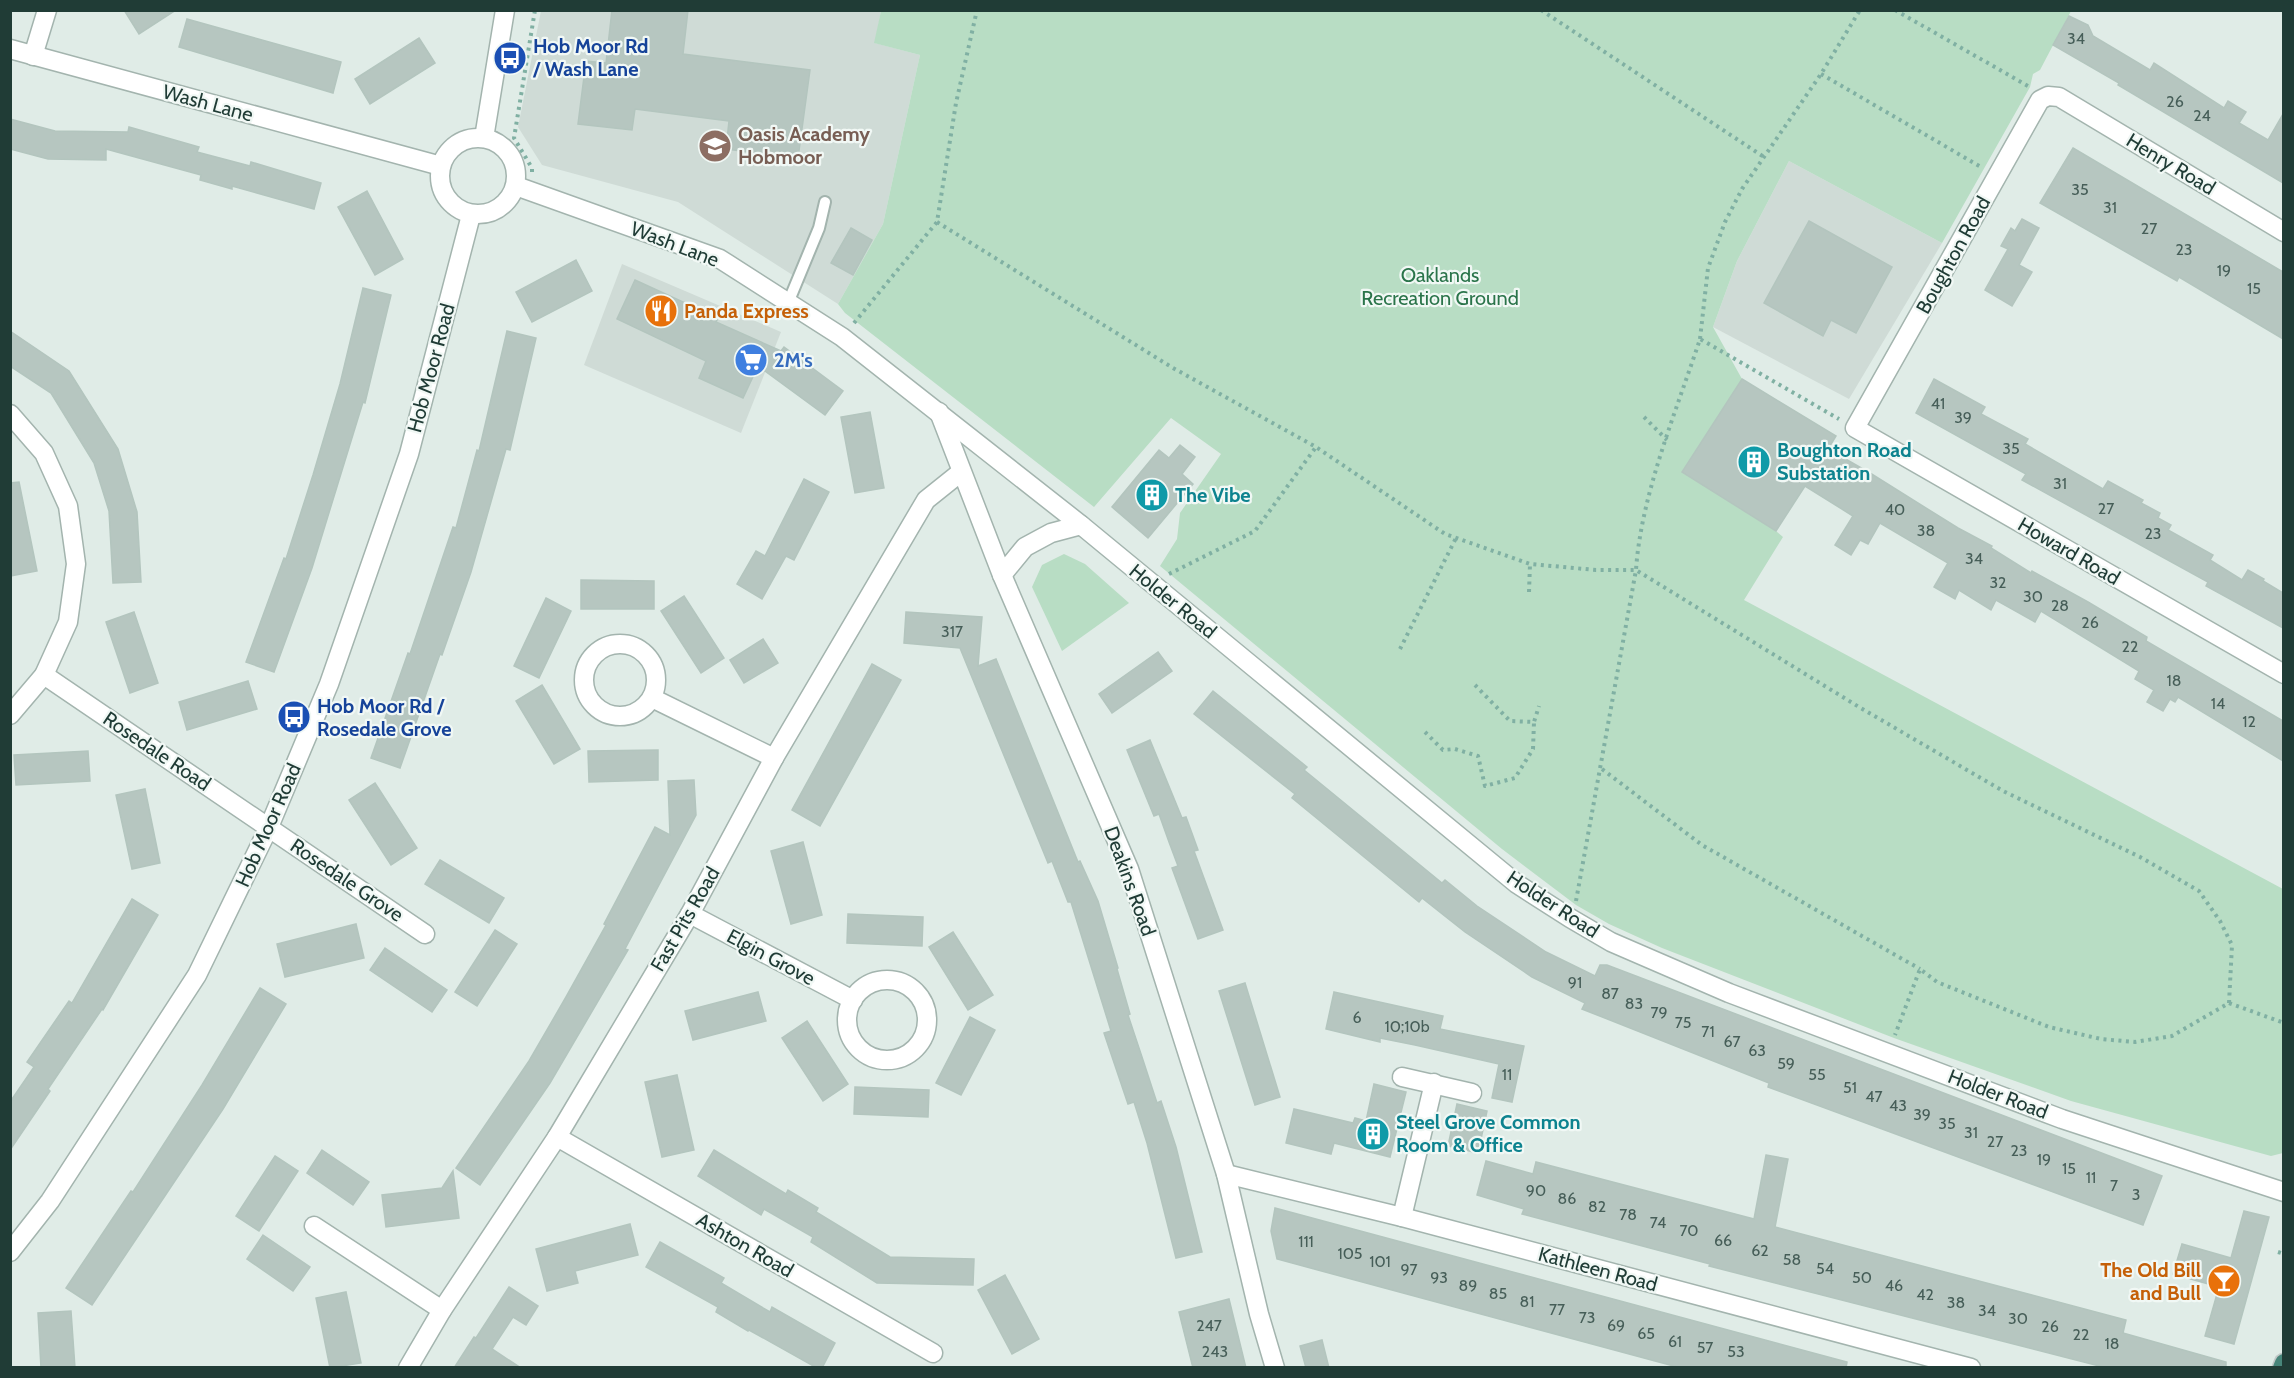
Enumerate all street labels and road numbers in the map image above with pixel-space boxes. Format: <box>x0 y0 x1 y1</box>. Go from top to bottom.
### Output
street label: Wash Lane <box>160 79 256 127</box>
street label: Henry Road <box>2122 128 2220 200</box>
street label: Boughton Road <box>1911 192 1995 318</box>
street label: Wash Lane <box>628 216 722 272</box>
street label: Hob Moor Road <box>402 301 460 435</box>
street label: Howard Road <box>2014 512 2124 590</box>
street label: Holder Road <box>1125 559 1221 643</box>
street label: Rosedale Road <box>99 706 215 796</box>
street label: Hob Moor Road <box>230 760 306 890</box>
street label: Deakins Road <box>1099 823 1161 939</box>
street label: Rosedale Grove <box>286 833 408 927</box>
street label: Fast Pits Road <box>645 862 725 976</box>
street label: Holder Road <box>1502 865 1604 943</box>
street label: Elgin Grove <box>723 924 819 990</box>
street label: Holder Road <box>1945 1064 2051 1124</box>
street label: Ashton Road <box>692 1208 798 1282</box>
street label: Kathleen Road <box>1536 1242 1660 1296</box>

